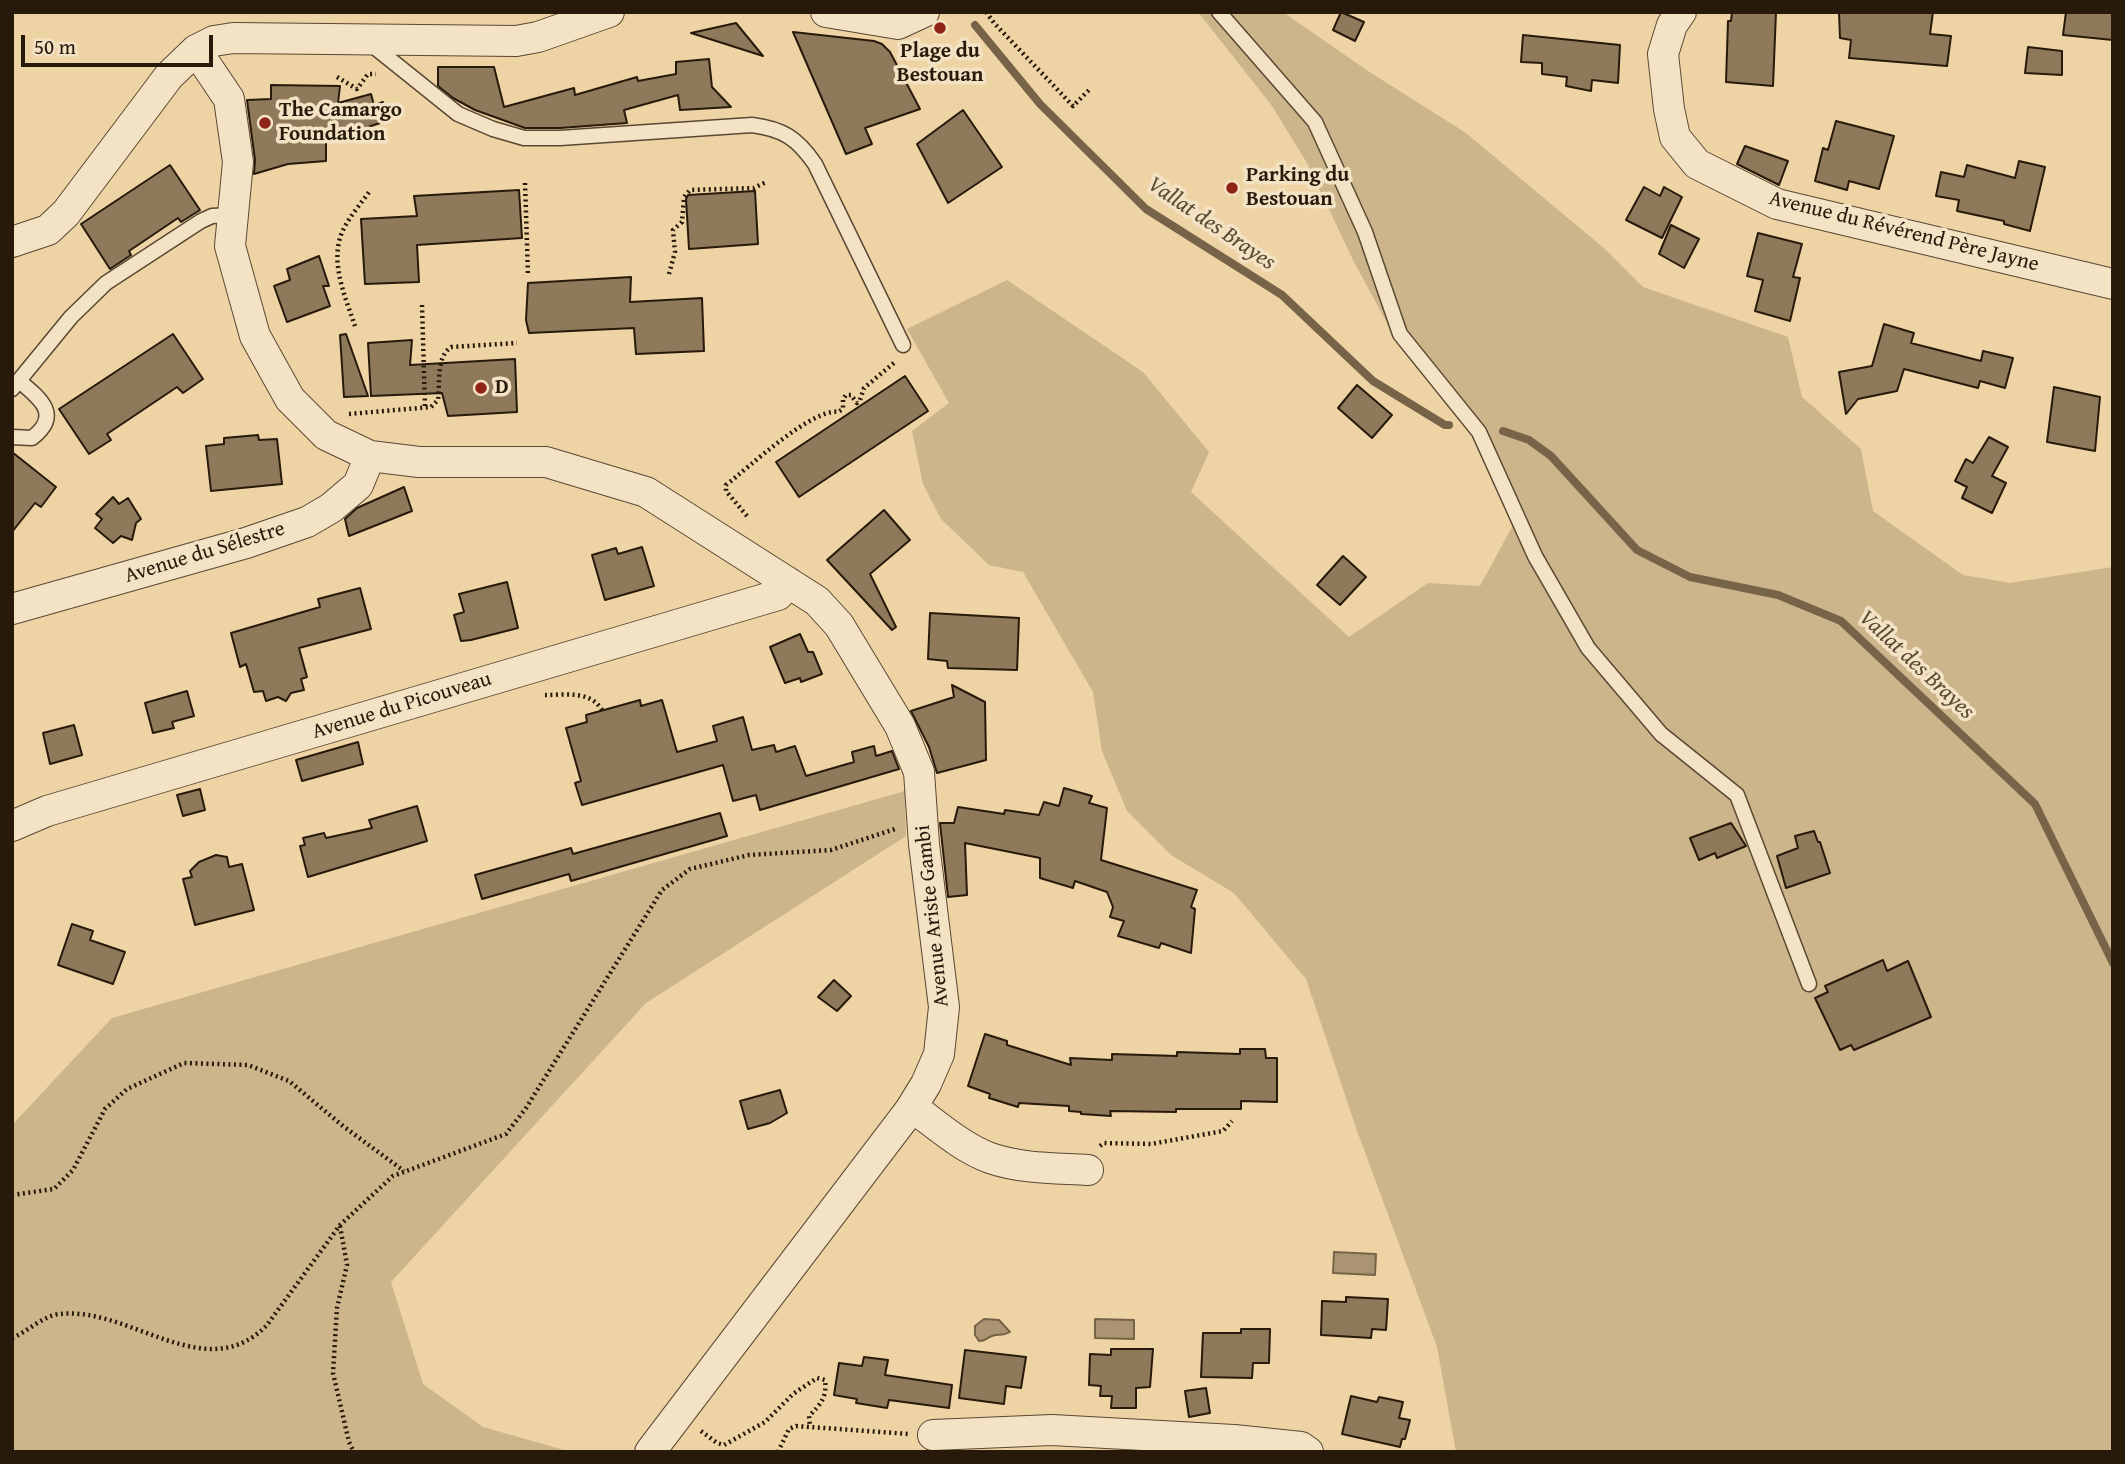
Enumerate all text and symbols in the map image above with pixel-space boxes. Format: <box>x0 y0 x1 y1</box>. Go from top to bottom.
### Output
marker: Plage du Bestouan <box>932 20 948 36</box>
scale bar <box>24 21 217 65</box>
text: 50 m <box>34 31 76 62</box>
place label: Plage du Bestouan <box>897 39 983 89</box>
place label: The Camargo Foundation <box>279 98 402 148</box>
marker: The Camargo Foundation <box>257 115 273 131</box>
place label: Parking du Bestouan <box>1246 163 1349 213</box>
water label: Vallat des Brayes <box>1142 171 1280 277</box>
marker: Parking du Bestouan <box>1224 180 1240 196</box>
street label: Avenue du Révérend Père Jayne <box>1767 186 2041 278</box>
place label: D <box>495 375 509 401</box>
marker: D <box>473 380 489 396</box>
street label: Avenue du Sélestre <box>122 517 288 589</box>
water label: Vallat des Brayes <box>1852 604 1980 726</box>
street label: Avenue du Picouveau <box>309 667 495 745</box>
street label: Avenue Ariste Gambi <box>911 824 955 1008</box>

